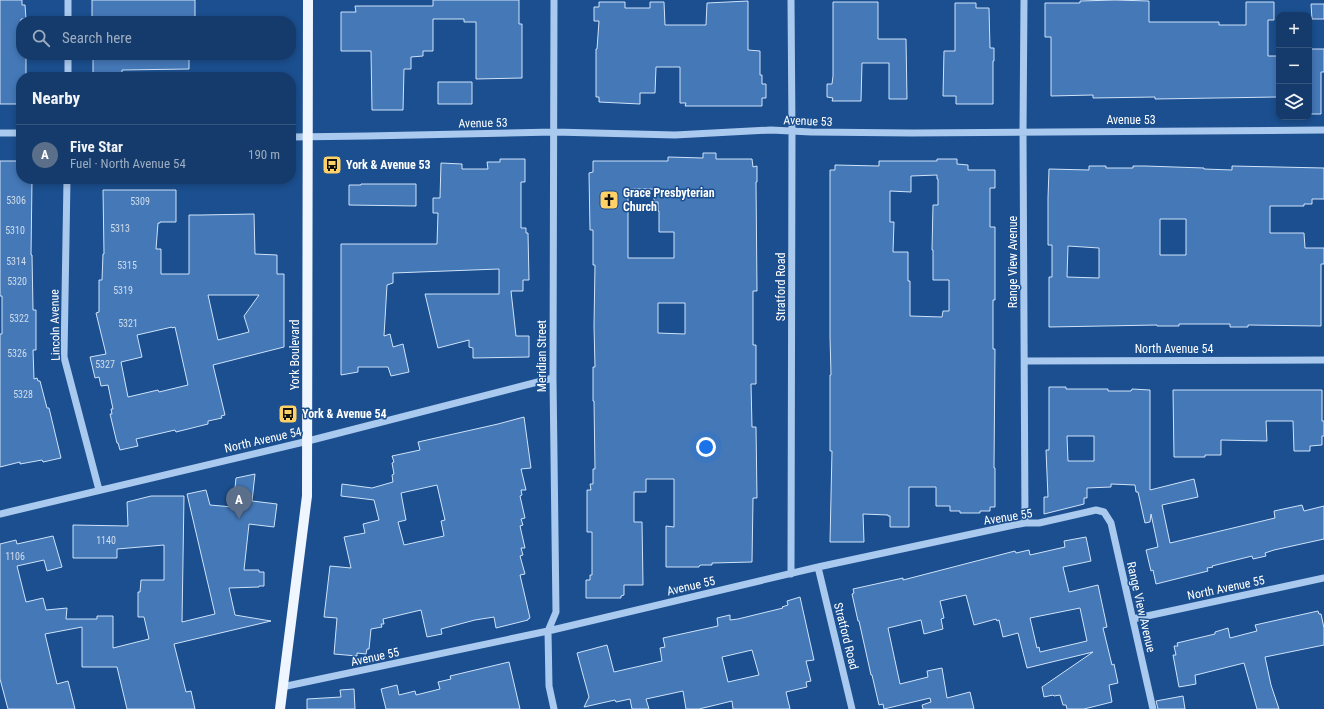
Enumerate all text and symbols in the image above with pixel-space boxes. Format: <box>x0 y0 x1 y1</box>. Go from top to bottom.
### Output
map controls <box>1276 12 1312 120</box>
button: + <box>1276 12 1312 48</box>
search box <box>16 16 296 60</box>
icon: search <box>30 27 52 49</box>
text: Search here <box>62 29 132 47</box>
button: − <box>1276 48 1312 84</box>
button: layers <box>1276 84 1312 120</box>
text: Nearby <box>32 88 80 108</box>
street label: Avenue 53 <box>783 113 833 129</box>
street label: Avenue 53 <box>1106 113 1156 127</box>
street label: Avenue 53 <box>458 116 508 130</box>
text: Five Star <box>70 138 123 156</box>
text: A <box>41 147 49 162</box>
text: 190 m <box>248 147 280 162</box>
bus stop icon: York & Avenue 53 <box>321 154 343 176</box>
text: Fuel · North Avenue 54 <box>70 156 186 171</box>
place label: York & Avenue 53 <box>346 158 431 172</box>
place label: Grace Presbyterian Church <box>623 186 715 214</box>
church icon: Grace Presbyterian Church <box>598 189 620 211</box>
house number: 5306 <box>6 195 26 206</box>
house number: 5309 <box>130 196 150 207</box>
street label: Range View Avenue <box>1006 215 1020 308</box>
house number: 5313 <box>110 223 130 234</box>
house number: 5310 <box>5 225 25 236</box>
street label: Stratford Road <box>774 253 788 321</box>
house number: 5314 <box>6 256 26 267</box>
house number: 5315 <box>117 260 137 271</box>
house number: 5320 <box>7 276 27 287</box>
house number: 5319 <box>113 285 133 296</box>
street label: Lincoln Avenue <box>47 289 63 361</box>
house number: 5322 <box>9 313 29 324</box>
house number: 5321 <box>118 318 138 329</box>
street label: Meridian Street <box>535 319 549 392</box>
street label: York Boulevard <box>288 320 302 390</box>
street label: North Avenue 54 <box>1135 342 1213 356</box>
house number: 5326 <box>7 348 27 359</box>
house number: 5327 <box>95 359 115 370</box>
house number: 5328 <box>13 389 33 400</box>
bus stop icon: York & Avenue 54 <box>277 403 299 425</box>
place label: York & Avenue 54 <box>302 407 387 421</box>
street label: North Avenue 54 <box>223 424 303 456</box>
your location <box>696 437 716 457</box>
pin: A <box>226 486 252 519</box>
street label: Avenue 55 <box>983 506 1033 528</box>
house number: 1140 <box>96 535 116 546</box>
house number: 1106 <box>5 551 25 562</box>
street label: Range View Avenue <box>1124 560 1158 654</box>
street label: North Avenue 55 <box>1186 573 1266 603</box>
street label: Avenue 55 <box>665 574 717 598</box>
street label: Stratford Road <box>831 601 861 671</box>
street label: Avenue 55 <box>350 645 401 669</box>

